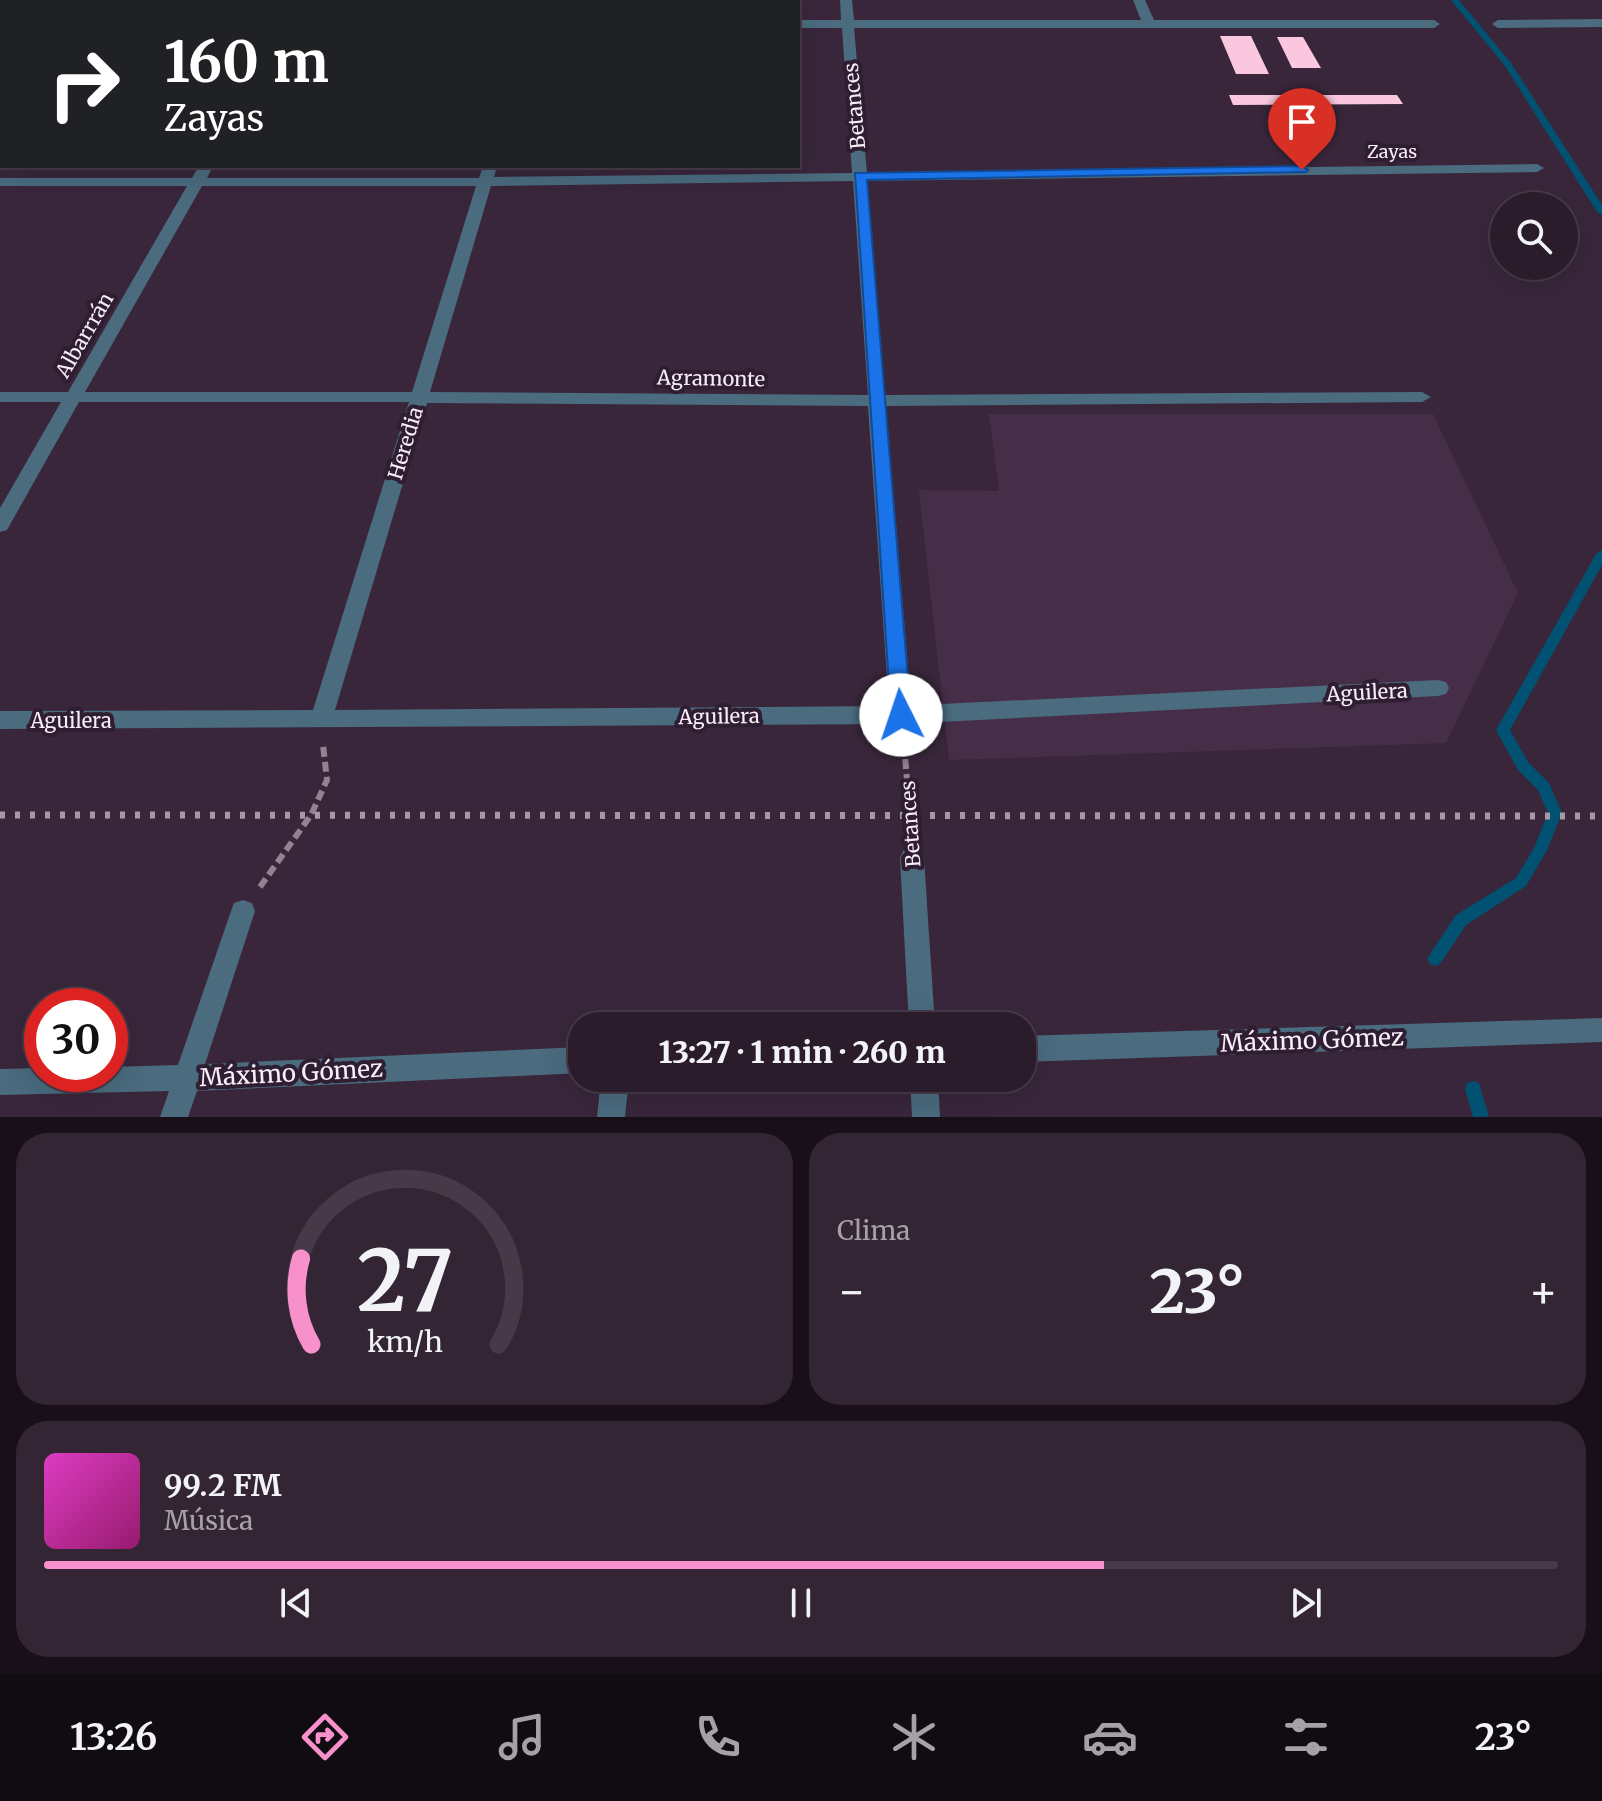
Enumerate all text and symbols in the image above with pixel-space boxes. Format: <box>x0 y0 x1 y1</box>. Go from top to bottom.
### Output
text: 160 m <box>164 27 329 97</box>
icon: right <box>32 32 136 136</box>
street label: Betances <box>838 62 870 150</box>
pin <box>1268 88 1336 170</box>
text: Zayas <box>164 96 264 141</box>
icon: arrive <box>1280 100 1324 144</box>
street label: Zayas <box>1367 140 1417 163</box>
map controls <box>1490 192 1578 280</box>
button: search <box>1490 192 1578 280</box>
street label: Albarrrán <box>49 288 118 383</box>
street label: Agramonte <box>656 365 765 391</box>
street label: Heredia <box>382 403 428 482</box>
position arrow <box>859 673 943 757</box>
street label: Aguilera <box>1325 677 1408 707</box>
street label: Aguilera <box>677 703 760 729</box>
street label: Aguilera <box>29 708 112 733</box>
street label: Betances <box>895 780 925 868</box>
speed limit sign: 30 <box>24 988 128 1092</box>
street label: Máximo Gómez <box>1220 1021 1404 1059</box>
text: 13:27 · 1 min · 260 m <box>658 1033 946 1071</box>
street label: Máximo Gómez <box>198 1053 384 1093</box>
text: Clima <box>837 1214 910 1247</box>
text: 27 <box>356 1229 453 1334</box>
text: 23° <box>1150 1254 1245 1329</box>
text: − <box>837 1264 866 1319</box>
text: + <box>1529 1264 1558 1319</box>
text: km/h <box>367 1324 442 1360</box>
text: 99.2 FM <box>164 1466 282 1504</box>
text: Música <box>164 1504 253 1537</box>
icon: previous <box>274 1581 318 1625</box>
icon: pause <box>779 1581 823 1625</box>
icon: next <box>1284 1581 1328 1625</box>
icon: directions <box>297 1709 353 1765</box>
icon: music <box>494 1709 550 1765</box>
icon: phone <box>690 1709 746 1765</box>
icon: climate <box>886 1709 942 1765</box>
icon: car <box>1082 1709 1138 1765</box>
icon: filters <box>1278 1709 1334 1765</box>
text: 13:26 <box>70 1715 157 1760</box>
text: 23° <box>1475 1715 1532 1760</box>

